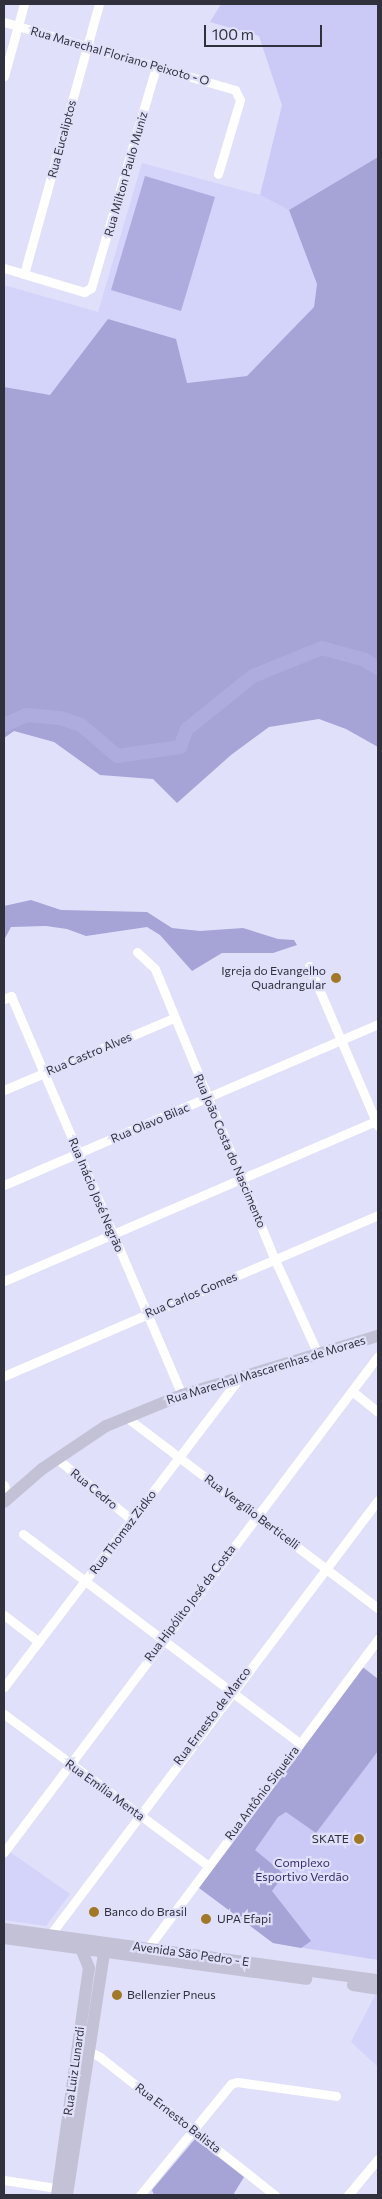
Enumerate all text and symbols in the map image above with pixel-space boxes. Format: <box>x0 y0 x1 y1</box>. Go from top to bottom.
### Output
scale bar <box>207 15 324 47</box>
street label: Rua Marechal Floriano Peixoto - O <box>29 24 211 88</box>
text: 100 m <box>212 25 254 43</box>
street label: Rua Eucaliptos <box>45 99 79 179</box>
street label: Rua Milton Paulo Muniz <box>101 110 151 238</box>
place label: Igreja do Evangelho Quadrangular <box>221 964 326 992</box>
marker: Igreja do Evangelho Quadrangular <box>330 972 342 984</box>
street label: Rua Castro Alves <box>44 1030 134 1078</box>
street label: Rua João Costa do Nascimento <box>191 1072 269 1230</box>
street label: Rua Olavo Bilac <box>109 1100 191 1146</box>
street label: Rua Inácio José Negrão <box>65 1136 127 1254</box>
street label: Rua Carlos Gomes <box>143 1269 239 1321</box>
street label: Rua Marechal Mascarenhas de Moraes <box>165 1333 367 1407</box>
street label: Rua Cedro <box>68 1466 120 1512</box>
street label: Rua Vergílio Berticelli <box>202 1472 302 1552</box>
street label: Rua Thomaz Zidko <box>87 1487 159 1577</box>
street label: Rua Hipólito José da Costa <box>142 1542 238 1664</box>
street label: Rua Ernesto de Marco <box>170 1664 254 1768</box>
street label: Rua Antônio Siqueira <box>222 1743 302 1843</box>
street label: Rua Emília Menta <box>63 1756 147 1824</box>
place label: SKATE <box>312 1832 349 1846</box>
marker: SKATE <box>353 1833 365 1845</box>
park label: Complexo Esportivo Verdão <box>255 1856 349 1884</box>
place label: Banco do Brasil <box>104 1905 187 1919</box>
marker: Banco do Brasil <box>88 1906 100 1918</box>
marker: UPA Efapi <box>199 1912 213 1926</box>
place label: UPA Efapi <box>217 1912 271 1926</box>
street label: Avenida São Pedro - E <box>132 1939 250 1969</box>
place label: Bellenzier Pneus <box>127 1988 216 2002</box>
marker: Bellenzier Pneus <box>111 1989 123 2001</box>
street label: Rua Luiz Lunardi <box>61 2026 87 2116</box>
street label: Rua Ernesto Balista <box>132 2080 224 2156</box>

